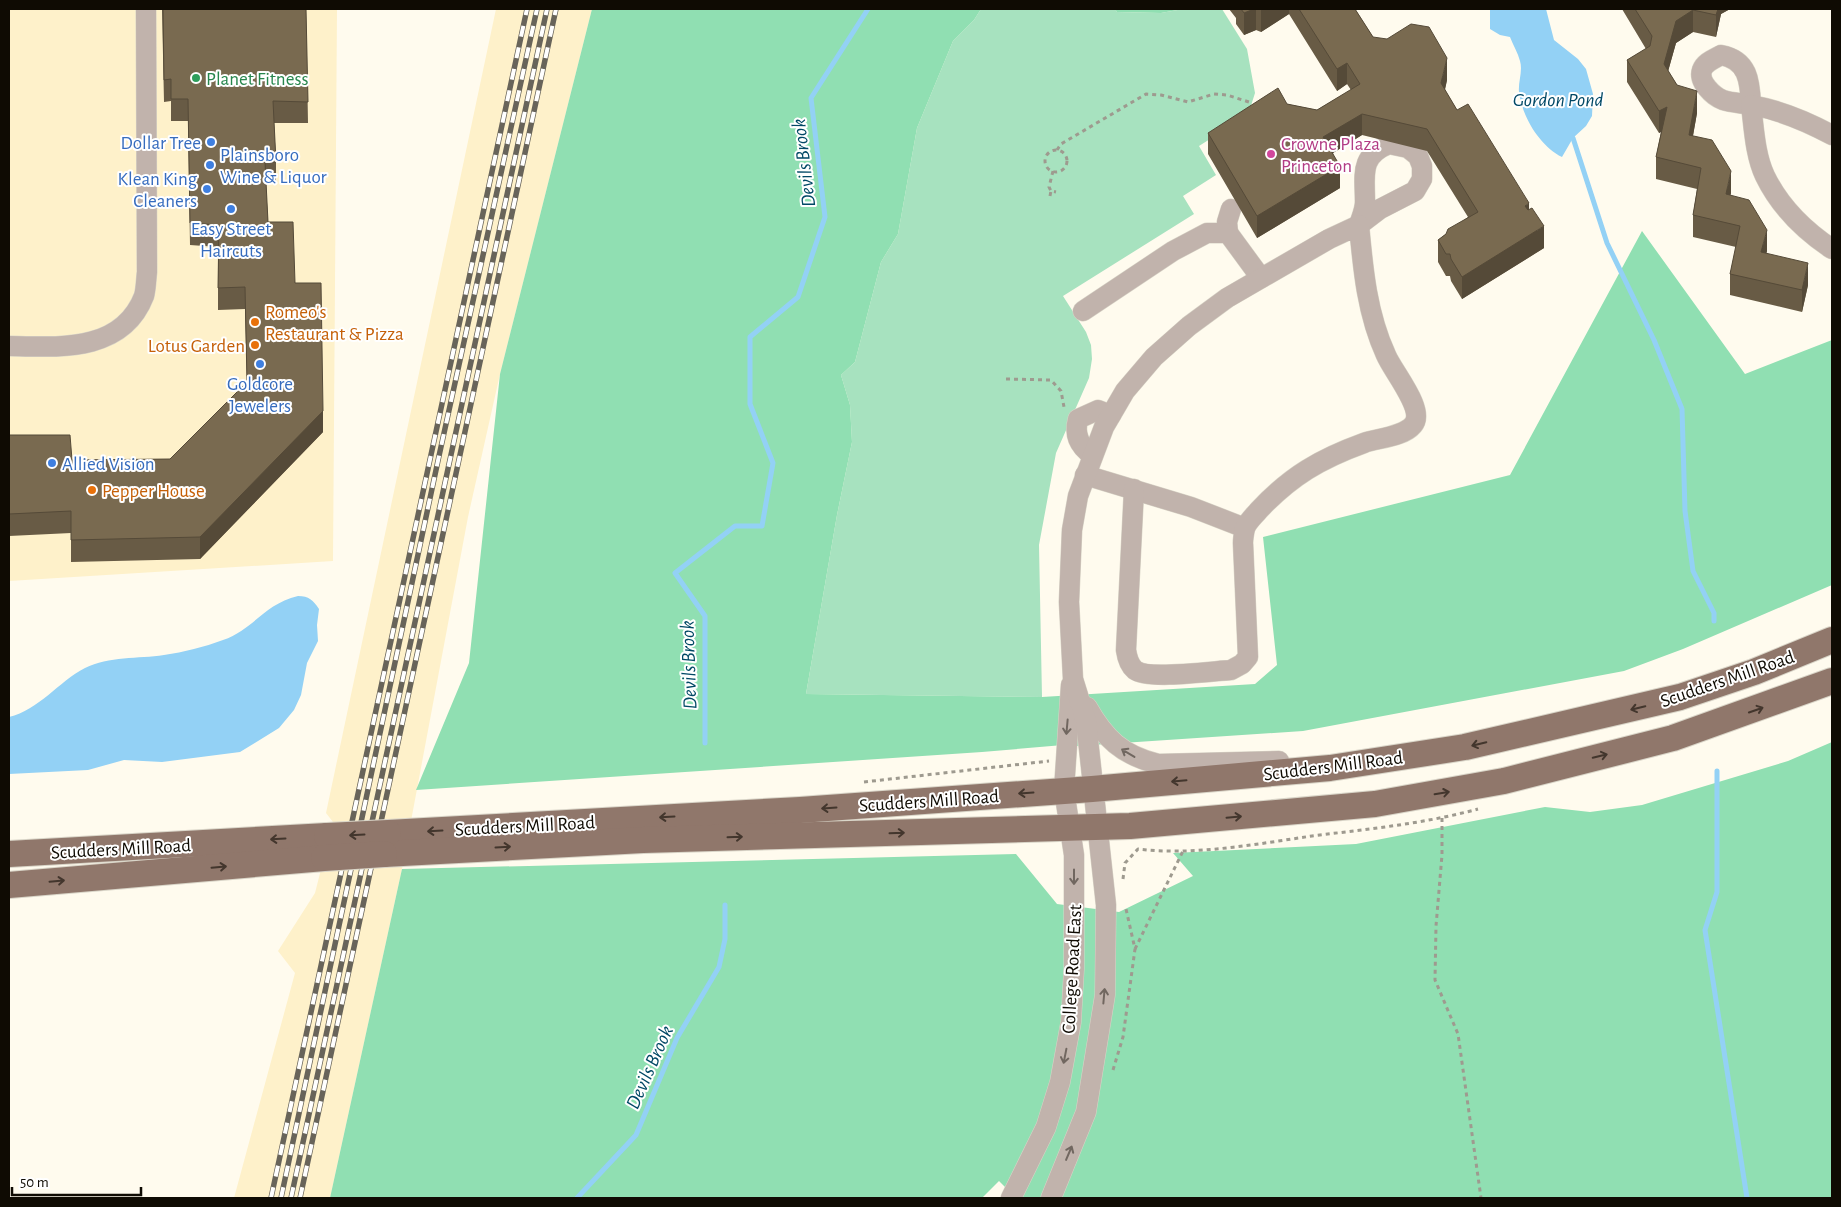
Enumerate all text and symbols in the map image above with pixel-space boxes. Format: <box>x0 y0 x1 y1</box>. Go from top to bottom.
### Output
place label: Planet Fitness <box>206 70 308 89</box>
marker: Planet Fitness <box>190 72 202 84</box>
water label: Gordon Pond <box>1513 90 1603 110</box>
water label: Devils Brook <box>789 118 819 208</box>
place label: Dollar Tree <box>120 134 201 153</box>
place label: Crowne Plaza Princeton <box>1281 135 1380 176</box>
marker: Dollar Tree <box>205 136 217 148</box>
place label: Plainsboro Wine & Liquor <box>220 146 327 187</box>
marker: Crowne Plaza Princeton <box>1265 148 1277 160</box>
marker: Plainsboro Wine & Liquor <box>204 159 216 171</box>
place label: Klean King Cleaners <box>118 170 198 211</box>
marker: Klean King Cleaners <box>201 183 213 195</box>
marker: Easy Street Haircuts <box>225 203 237 215</box>
place label: Easy Street Haircuts <box>191 220 271 261</box>
place label: Romeo's Restaurant & Pizza <box>265 303 404 344</box>
marker: Romeo's Restaurant & Pizza <box>249 316 261 328</box>
place label: Lotus Garden <box>148 337 245 356</box>
marker: Lotus Garden <box>249 339 261 351</box>
marker: Goldcore Jewelers <box>254 358 266 370</box>
place label: Goldcore Jewelers <box>227 375 293 416</box>
place label: Allied Vision <box>62 455 155 474</box>
marker: Allied Vision <box>46 457 58 469</box>
place label: Pepper House <box>102 482 205 501</box>
marker: Pepper House <box>86 484 98 496</box>
water label: Devils Brook <box>677 620 701 710</box>
street label: Scudders Mill Road <box>1658 648 1797 711</box>
one-way arrow <box>1630 704 1646 713</box>
one-way arrow <box>1747 705 1763 714</box>
one-way arrow <box>1063 719 1072 735</box>
one-way arrow <box>1472 740 1488 749</box>
one-way arrow <box>1121 747 1135 757</box>
street label: Scudders Mill Road <box>1262 748 1404 784</box>
one-way arrow <box>1592 751 1608 760</box>
one-way arrow <box>1172 777 1188 786</box>
street label: Scudders Mill Road <box>858 787 1000 816</box>
one-way arrow <box>1018 788 1034 797</box>
one-way arrow <box>1434 788 1450 798</box>
one-way arrow <box>821 803 837 812</box>
one-way arrow <box>1226 812 1242 821</box>
street label: Scudders Mill Road <box>455 813 596 840</box>
one-way arrow <box>659 813 675 822</box>
one-way arrow <box>427 826 443 835</box>
one-way arrow <box>888 828 905 838</box>
one-way arrow <box>350 830 366 839</box>
one-way arrow <box>727 833 743 842</box>
one-way arrow <box>270 835 286 844</box>
street label: Scudders Mill Road <box>51 836 192 863</box>
one-way arrow <box>494 843 510 852</box>
one-way arrow <box>211 862 227 872</box>
one-way arrow <box>1069 868 1079 884</box>
one-way arrow <box>49 876 65 885</box>
street label: College Road East <box>1060 904 1085 1034</box>
one-way arrow <box>1100 988 1109 1004</box>
water label: Devils Brook <box>623 1023 677 1112</box>
one-way arrow <box>1059 1048 1069 1064</box>
one-way arrow <box>1065 1146 1075 1161</box>
scale bar <box>12 1164 141 1196</box>
text: 50 m <box>20 1175 49 1190</box>

